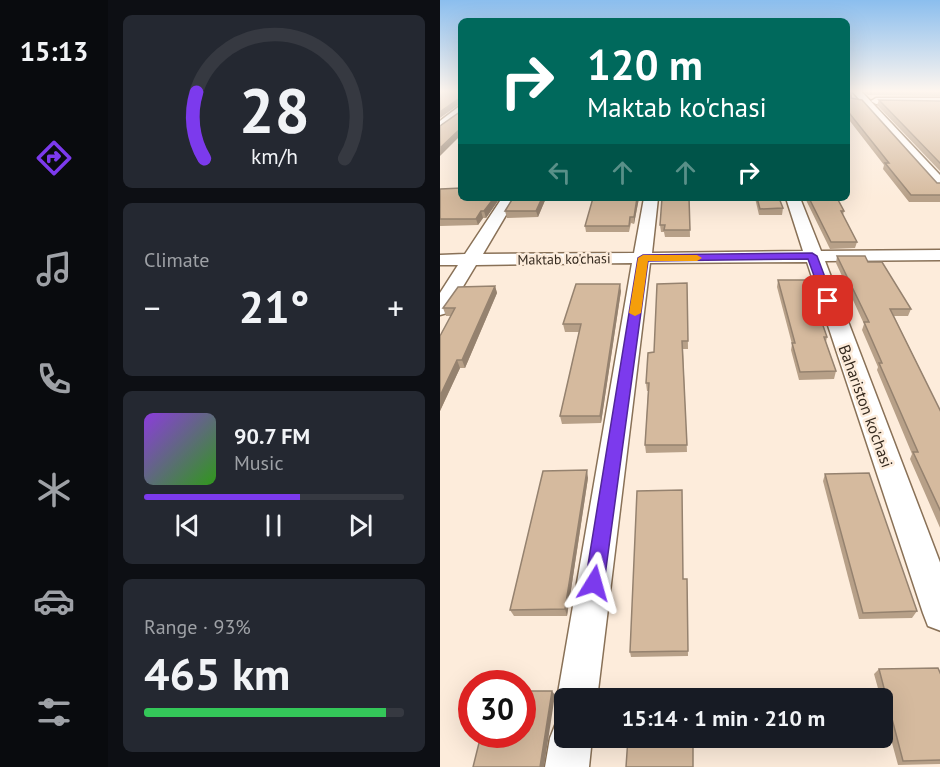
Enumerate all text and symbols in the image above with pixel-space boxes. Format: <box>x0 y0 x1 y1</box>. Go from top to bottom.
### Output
text: 15:13 <box>20 34 88 68</box>
text: 120 m <box>587 37 703 92</box>
icon: right <box>488 42 566 120</box>
text: 28 <box>239 69 309 150</box>
text: Maktab ko'chasi <box>587 90 767 124</box>
icon: directions <box>33 137 75 179</box>
text: km/h <box>250 142 297 170</box>
icon: left <box>543 156 576 189</box>
icon: ahead <box>606 156 639 189</box>
icon: ahead <box>669 156 702 189</box>
icon: right <box>732 156 765 189</box>
text: Climate <box>144 247 210 273</box>
icon: music <box>33 248 75 290</box>
street label: Maktab ko'chasi <box>517 249 611 269</box>
pin <box>802 275 853 326</box>
text: 21° <box>239 277 309 335</box>
icon: arrive <box>811 284 844 317</box>
text: − <box>144 286 161 329</box>
text: + <box>387 286 404 329</box>
street label: Bahariston ko'chasi <box>834 342 898 470</box>
icon: phone <box>33 358 75 400</box>
text: 90.7 FM <box>234 422 310 450</box>
text: Music <box>234 450 283 476</box>
icon: climate <box>33 469 75 511</box>
icon: previous <box>171 509 204 542</box>
icon: pause <box>257 509 290 542</box>
icon: next <box>344 509 377 542</box>
position arrow <box>562 551 626 615</box>
icon: car <box>33 580 75 622</box>
text: Range · 93% <box>144 614 251 640</box>
text: 465 km <box>144 644 290 702</box>
speed limit sign: 30 <box>458 670 536 748</box>
icon: filters <box>33 691 75 733</box>
text: 15:14 · 1 min · 210 m <box>622 704 825 732</box>

